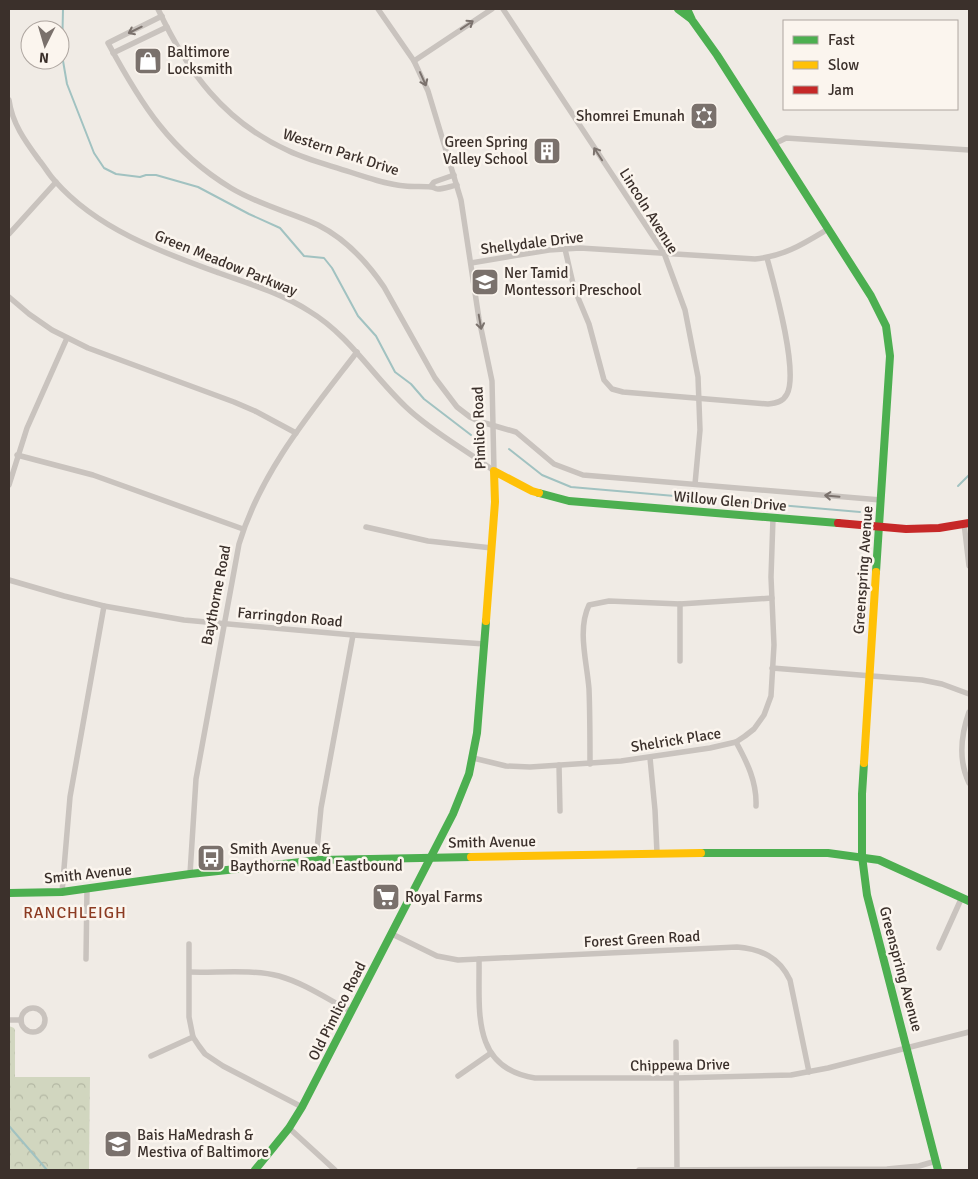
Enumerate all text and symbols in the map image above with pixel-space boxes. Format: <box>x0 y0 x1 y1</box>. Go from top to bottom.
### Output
north arrow <box>20 20 70 70</box>
one-way arrow <box>460 20 474 30</box>
legend <box>783 20 958 110</box>
one-way arrow <box>128 25 143 35</box>
text: Fast <box>828 31 855 49</box>
place label: Baltimore Locksmith <box>167 43 233 78</box>
shop icon: Baltimore Locksmith <box>133 46 163 76</box>
text: N <box>38 49 50 66</box>
text: Slow <box>828 56 859 74</box>
one-way arrow <box>419 71 429 86</box>
text: Jam <box>828 81 854 99</box>
synagogue icon: Shomrei Emunah <box>689 101 719 131</box>
place label: Shomrei Emunah <box>576 107 685 125</box>
street label: Western Park Drive <box>280 125 402 179</box>
place label: Green Spring Valley School <box>443 133 528 168</box>
building icon: Green Spring Valley School <box>532 136 562 166</box>
one-way arrow <box>593 147 603 161</box>
street label: Lincoln Avenue <box>616 165 682 257</box>
street label: Green Meadow Parkway <box>152 226 300 300</box>
street label: Shellydale Drive <box>480 228 584 258</box>
place label: Ner Tamid Montessori Preschool <box>504 264 642 299</box>
school or university icon: Ner Tamid Montessori Preschool <box>470 267 500 297</box>
one-way arrow <box>475 313 485 329</box>
street label: Pimlico Road <box>469 386 489 470</box>
street label: Willow Glen Drive <box>673 487 787 515</box>
one-way arrow <box>825 491 841 500</box>
street label: Greenspring Avenue <box>850 505 876 635</box>
street label: Baythorne Road <box>197 543 235 647</box>
street label: Farringdon Road <box>237 603 343 631</box>
street label: Shelrick Place <box>630 724 722 756</box>
street label: Smith Avenue <box>448 832 536 852</box>
place label: Smith Avenue & Baythorne Road Eastbound <box>230 840 403 875</box>
bus stop icon: Smith Avenue & Baythorne Road Eastbound <box>196 843 226 873</box>
street label: Smith Avenue <box>43 860 133 888</box>
supermarket icon: Royal Farms <box>371 882 401 912</box>
place label: Royal Farms <box>405 888 483 906</box>
district label: RANCHLEIGH <box>23 903 127 923</box>
street label: Greenspring Avenue <box>876 904 926 1034</box>
street label: Forest Green Road <box>583 927 701 951</box>
street label: Old Pimlico Road <box>304 959 370 1063</box>
street label: Chippewa Drive <box>630 1055 730 1075</box>
place label: Bais HaMedrash & Mestiva of Baltimore <box>137 1126 269 1161</box>
school or university icon: Bais HaMedrash & Mestiva of Baltimore <box>103 1129 133 1159</box>

